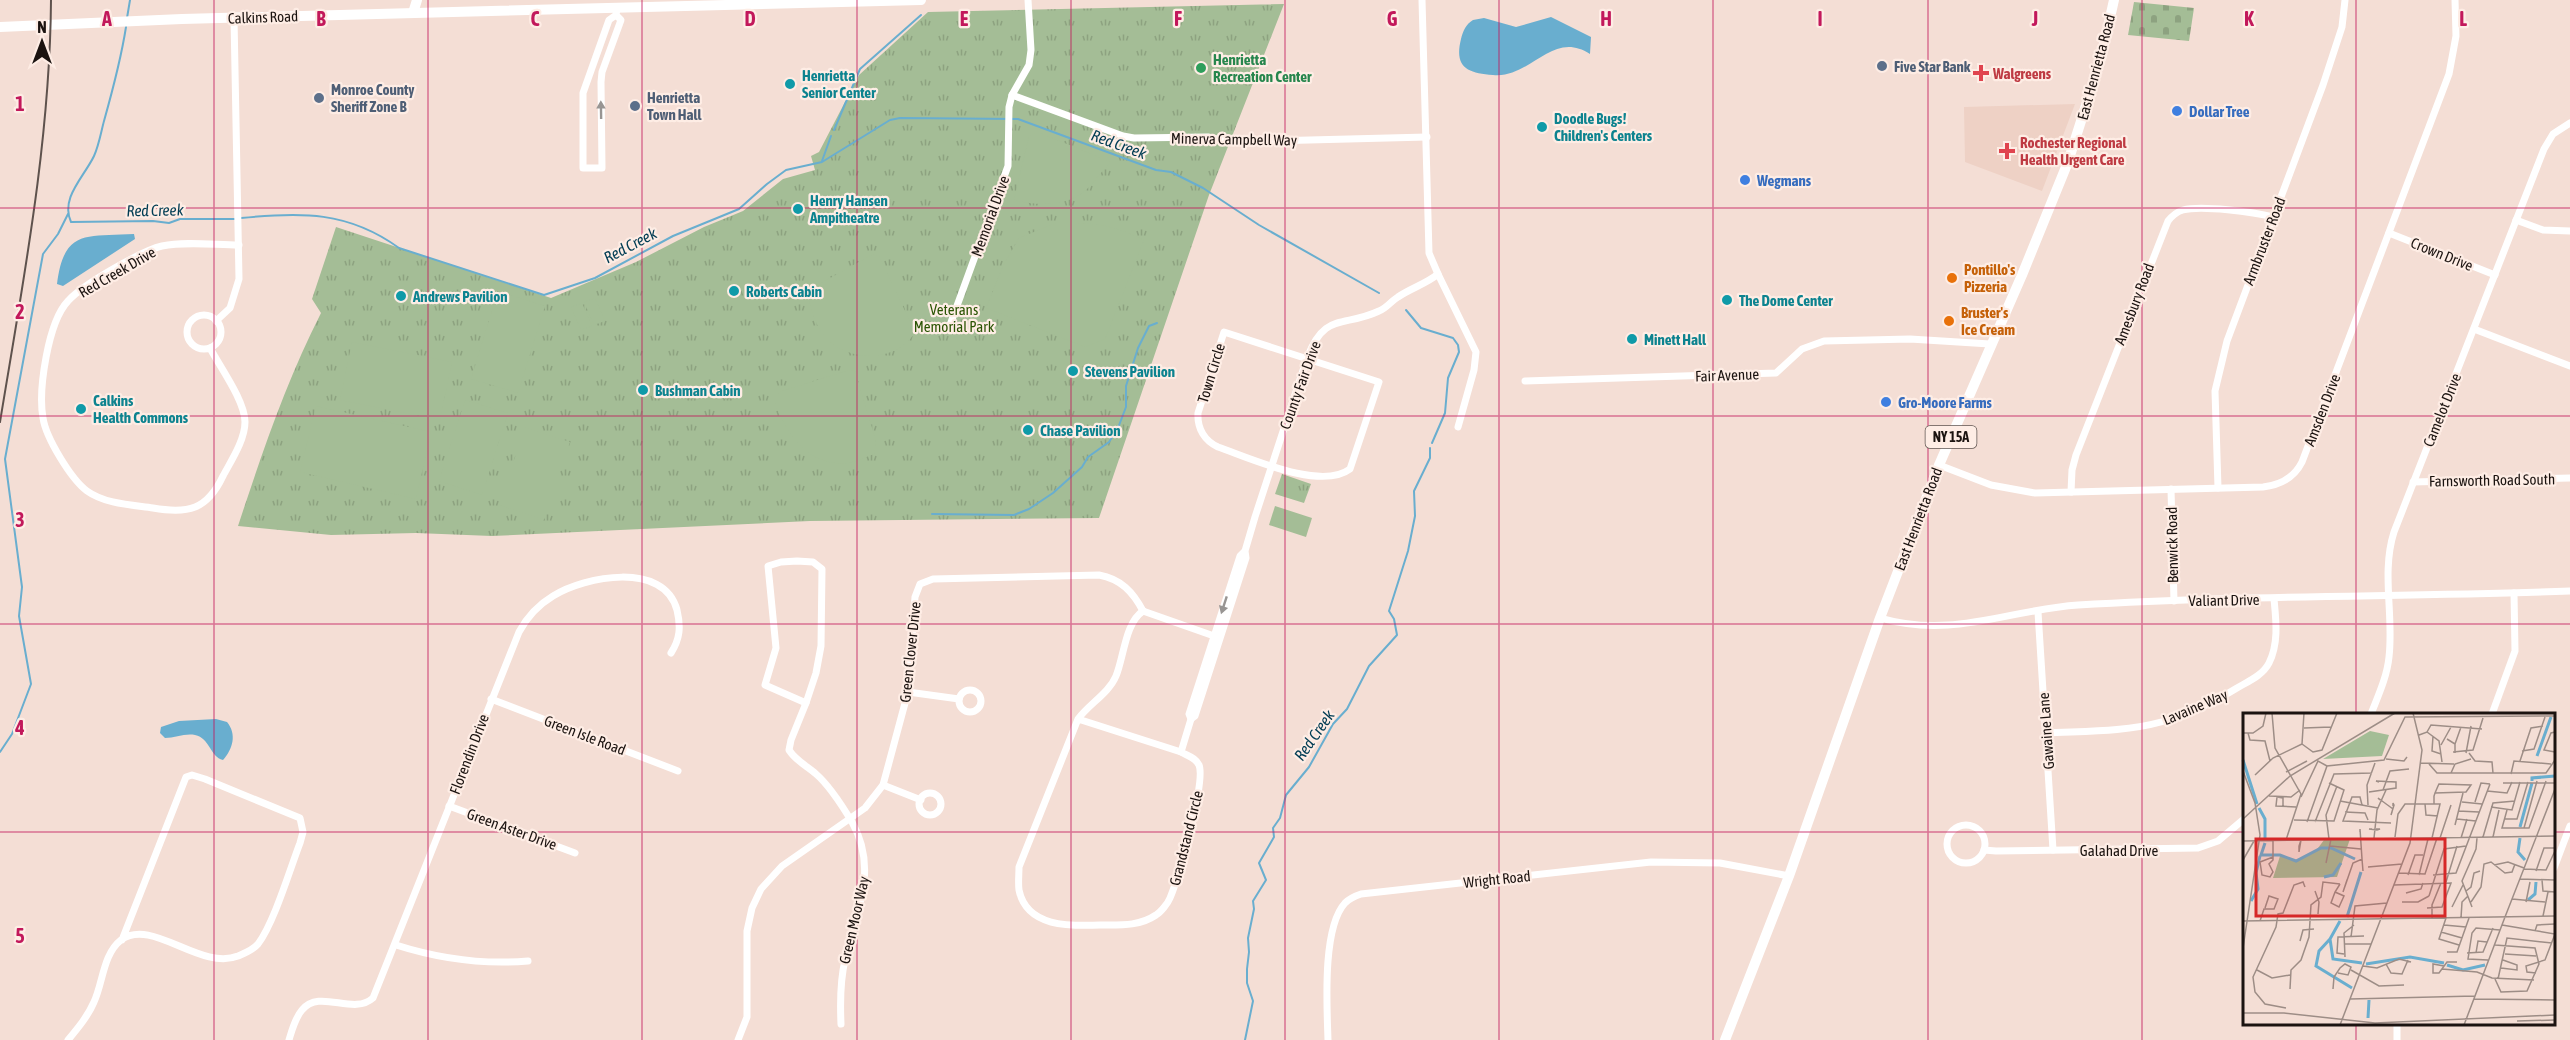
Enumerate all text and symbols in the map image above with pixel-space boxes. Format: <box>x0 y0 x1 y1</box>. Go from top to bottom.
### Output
text: A <box>101 7 112 30</box>
street label: Calkins Road <box>227 7 299 27</box>
text: B <box>316 7 326 30</box>
text: C <box>531 7 540 30</box>
text: D <box>744 7 756 30</box>
text: E <box>960 7 969 30</box>
text: F <box>1174 7 1182 30</box>
text: G <box>1387 7 1398 30</box>
text: H <box>1600 7 1612 30</box>
text: I <box>1817 7 1823 30</box>
text: J <box>2031 7 2038 30</box>
text: K <box>2244 7 2254 30</box>
text: L <box>2459 7 2467 30</box>
north arrow <box>12 12 72 72</box>
street label: East Henrietta Road <box>2074 12 2118 122</box>
text: N <box>37 18 47 36</box>
place label: Henrietta Recreation Center <box>1213 51 1312 85</box>
place label: Five Star Bank <box>1894 58 1971 75</box>
marker: Five Star Bank <box>1875 59 1889 73</box>
marker: Henrietta Recreation Center <box>1194 61 1208 75</box>
place label: Walgreens <box>1992 65 2052 82</box>
marker: Walgreens <box>1974 66 1988 80</box>
place label: Henrietta Senior Center <box>802 67 876 101</box>
marker: Henrietta Senior Center <box>783 77 797 91</box>
place label: Monroe County Sheriff Zone B <box>331 81 415 115</box>
place label: Henrietta Town Hall <box>647 89 703 123</box>
marker: Monroe County Sheriff Zone B <box>312 91 326 105</box>
text: 1 <box>15 92 25 115</box>
marker: Henrietta Town Hall <box>628 99 642 113</box>
one-way arrow <box>596 100 606 119</box>
place label: Dollar Tree <box>2189 103 2250 120</box>
marker: Dollar Tree <box>2170 104 2184 118</box>
place label: Doodle Bugs! Children's Centers <box>1554 110 1653 144</box>
marker: Doodle Bugs! Children's Centers <box>1535 120 1549 134</box>
water label: Red Creek <box>1089 126 1150 163</box>
street label: Minerva Campbell Way <box>1171 129 1297 149</box>
place label: Rochester Regional Health Urgent Care <box>2020 134 2127 168</box>
marker: Rochester Regional Health Urgent Care <box>1998 142 2016 160</box>
place label: Wegmans <box>1756 172 1812 189</box>
street label: Memorial Drive <box>968 173 1013 259</box>
marker: Wegmans <box>1738 173 1752 187</box>
place label: Henry Hansen Ampitheatre <box>809 192 888 226</box>
street label: Armbruster Road <box>2239 195 2289 287</box>
water label: Red Creek <box>126 200 185 219</box>
marker: Henry Hansen Ampitheatre <box>791 202 805 216</box>
water label: Red Creek <box>600 223 660 266</box>
street label: Crown Drive <box>2408 234 2476 274</box>
street label: Red Creek Drive <box>76 243 159 301</box>
place label: Pontillo's Pizzeria <box>1964 261 2016 295</box>
street label: Amesbury Road <box>2111 261 2157 347</box>
marker: Pontillo's Pizzeria <box>1945 271 1959 285</box>
place label: Roberts Cabin <box>746 283 822 300</box>
marker: Roberts Cabin <box>727 284 741 298</box>
place label: Andrews Pavilion <box>412 288 508 305</box>
marker: Andrews Pavilion <box>394 289 408 303</box>
place label: The Dome Center <box>1739 292 1833 309</box>
marker: The Dome Center <box>1720 293 1734 307</box>
text: 2 <box>15 300 25 323</box>
park label: Veterans Memorial Park <box>914 301 995 335</box>
place label: Bruster's Ice Cream <box>1961 304 2015 338</box>
marker: Bruster's Ice Cream <box>1942 314 1956 328</box>
place label: Minett Hall <box>1644 331 1707 348</box>
marker: Minett Hall <box>1625 332 1639 346</box>
street label: County Fair Drive <box>1276 338 1324 431</box>
street label: Town Circle <box>1194 341 1228 405</box>
place label: Stevens Pavilion <box>1085 363 1175 380</box>
marker: Stevens Pavilion <box>1066 364 1080 378</box>
street label: Fair Avenue <box>1695 365 1760 385</box>
street label: Amsden Drive <box>2300 371 2344 448</box>
street label: Camelot Drive <box>2420 371 2465 449</box>
place label: Bushman Cabin <box>655 382 741 399</box>
marker: Bushman Cabin <box>636 383 650 397</box>
place label: Calkins Health Commons <box>93 392 189 426</box>
place label: Gro-Moore Farms <box>1898 394 1993 411</box>
marker: Gro-Moore Farms <box>1879 395 1893 409</box>
marker: Calkins Health Commons <box>74 402 88 416</box>
place label: Chase Pavilion <box>1040 422 1121 439</box>
marker: Chase Pavilion <box>1021 423 1035 437</box>
road number: NY 15A <box>1926 426 1976 448</box>
street label: East Henrietta Road <box>1891 465 1945 573</box>
street label: Farnsworth Road South <box>2429 470 2555 490</box>
street label: Benwick Road <box>2163 507 2181 583</box>
text: 3 <box>15 508 25 531</box>
street label: Valiant Drive <box>2188 591 2260 609</box>
one-way arrow <box>1219 596 1228 614</box>
street label: Green Clover Drive <box>896 601 924 703</box>
street label: Lavaine Way <box>2160 686 2230 728</box>
street label: Gawaine Lane <box>2035 692 2057 770</box>
water label: Red Creek <box>1290 706 1338 764</box>
street label: Florendin Drive <box>446 711 492 796</box>
street label: Green Isle Road <box>542 712 628 758</box>
inset map <box>2243 713 2555 1025</box>
text: 4 <box>14 716 25 739</box>
street label: Grandstand Circle <box>1166 789 1206 887</box>
street label: Green Aster Drive <box>465 805 559 853</box>
street label: Galahad Drive <box>2080 842 2158 859</box>
street label: Wright Road <box>1463 867 1531 891</box>
street label: Green Moor Way <box>836 875 872 965</box>
text: 5 <box>15 924 25 947</box>

